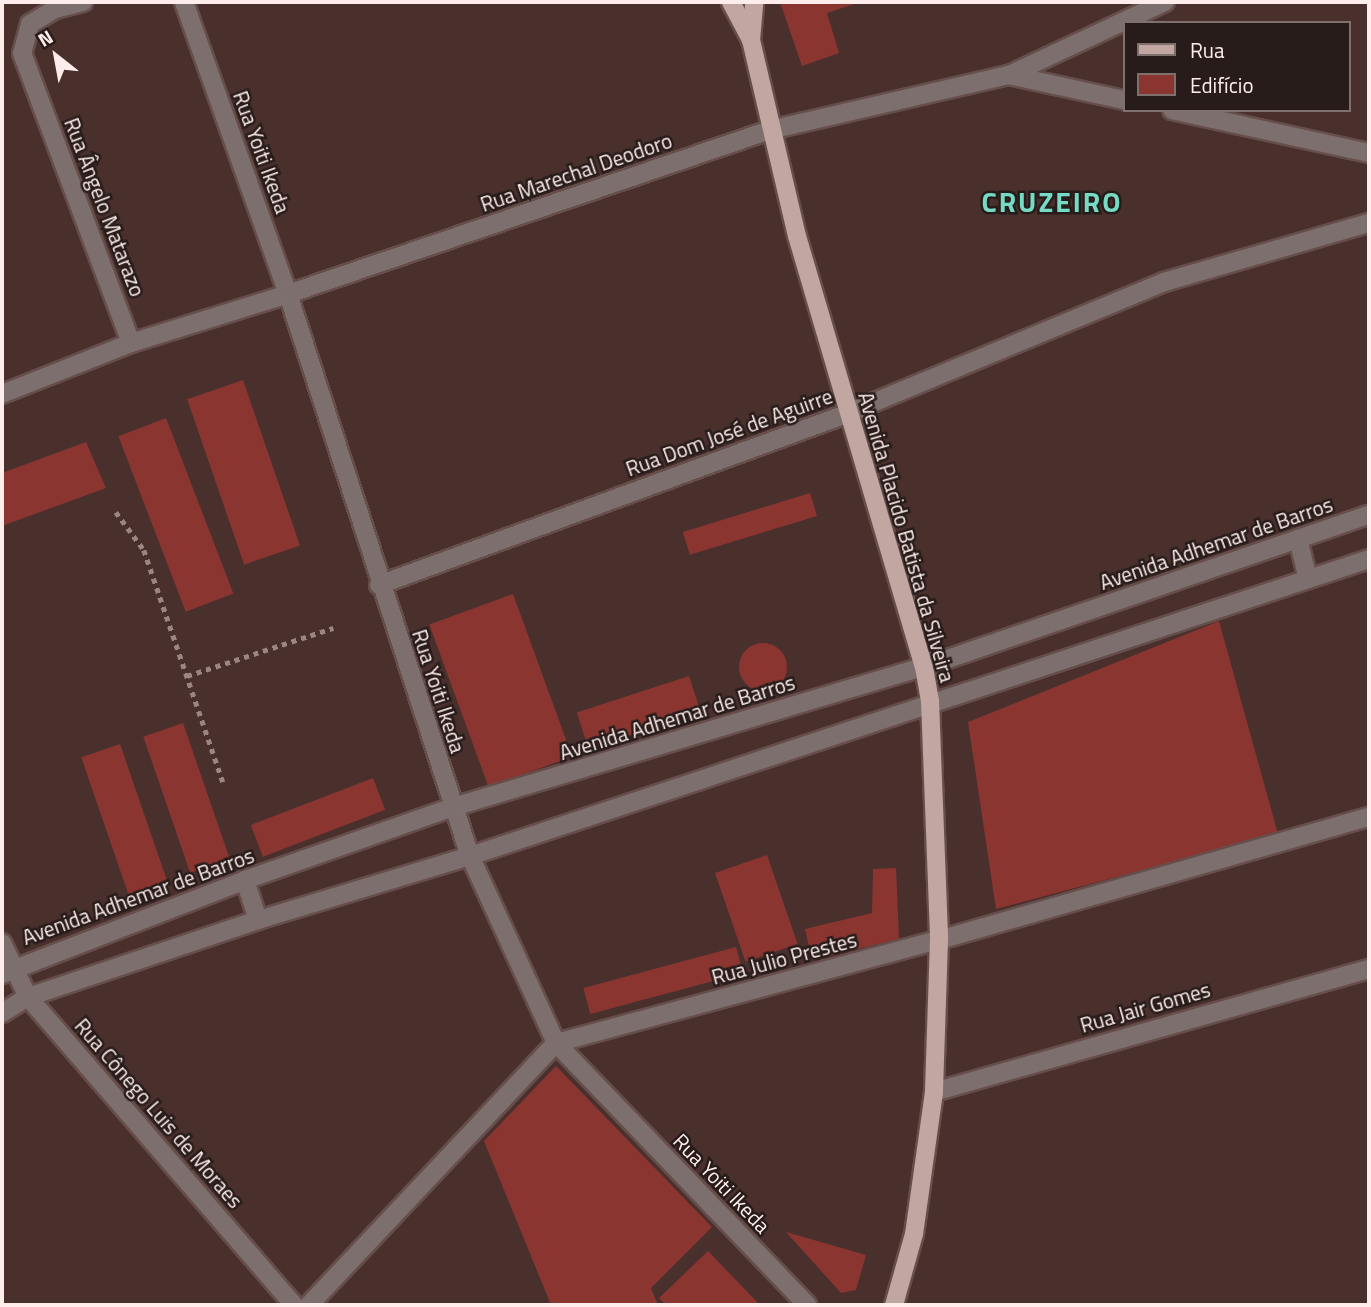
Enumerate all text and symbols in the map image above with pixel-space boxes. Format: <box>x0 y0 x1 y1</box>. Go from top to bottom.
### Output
north arrow <box>21 21 91 91</box>
legend <box>1122 21 1350 112</box>
text: N <box>32 22 58 53</box>
text: Rua <box>1190 34 1225 66</box>
text: Edifício <box>1190 69 1254 101</box>
street label: Rua Yoiti Ikeda <box>228 87 296 217</box>
street label: Rua Ângelo Matarazo <box>59 114 151 300</box>
street label: Rua Marechal Deodoro <box>477 127 675 217</box>
district label: CRUZEIRO <box>983 185 1121 219</box>
street label: Rua Dom José de Aguirre <box>622 383 836 481</box>
street label: Avenida Placido Batista da Silveira <box>853 389 961 685</box>
street label: Avenida Adhemar de Barros <box>1096 491 1336 595</box>
street label: Rua Yoiti Ikeda <box>407 626 471 756</box>
street label: Avenida Adhemar de Barros <box>556 669 798 765</box>
street label: Avenida Adhemar de Barros <box>19 842 257 950</box>
street label: Rua Julio Prestes <box>709 927 859 989</box>
street label: Rua Jair Gomes <box>1077 976 1213 1038</box>
street label: Rua Cônego Luis de Moraes <box>70 1013 248 1213</box>
street label: Rua Yoiti Ikeda <box>668 1128 776 1238</box>

